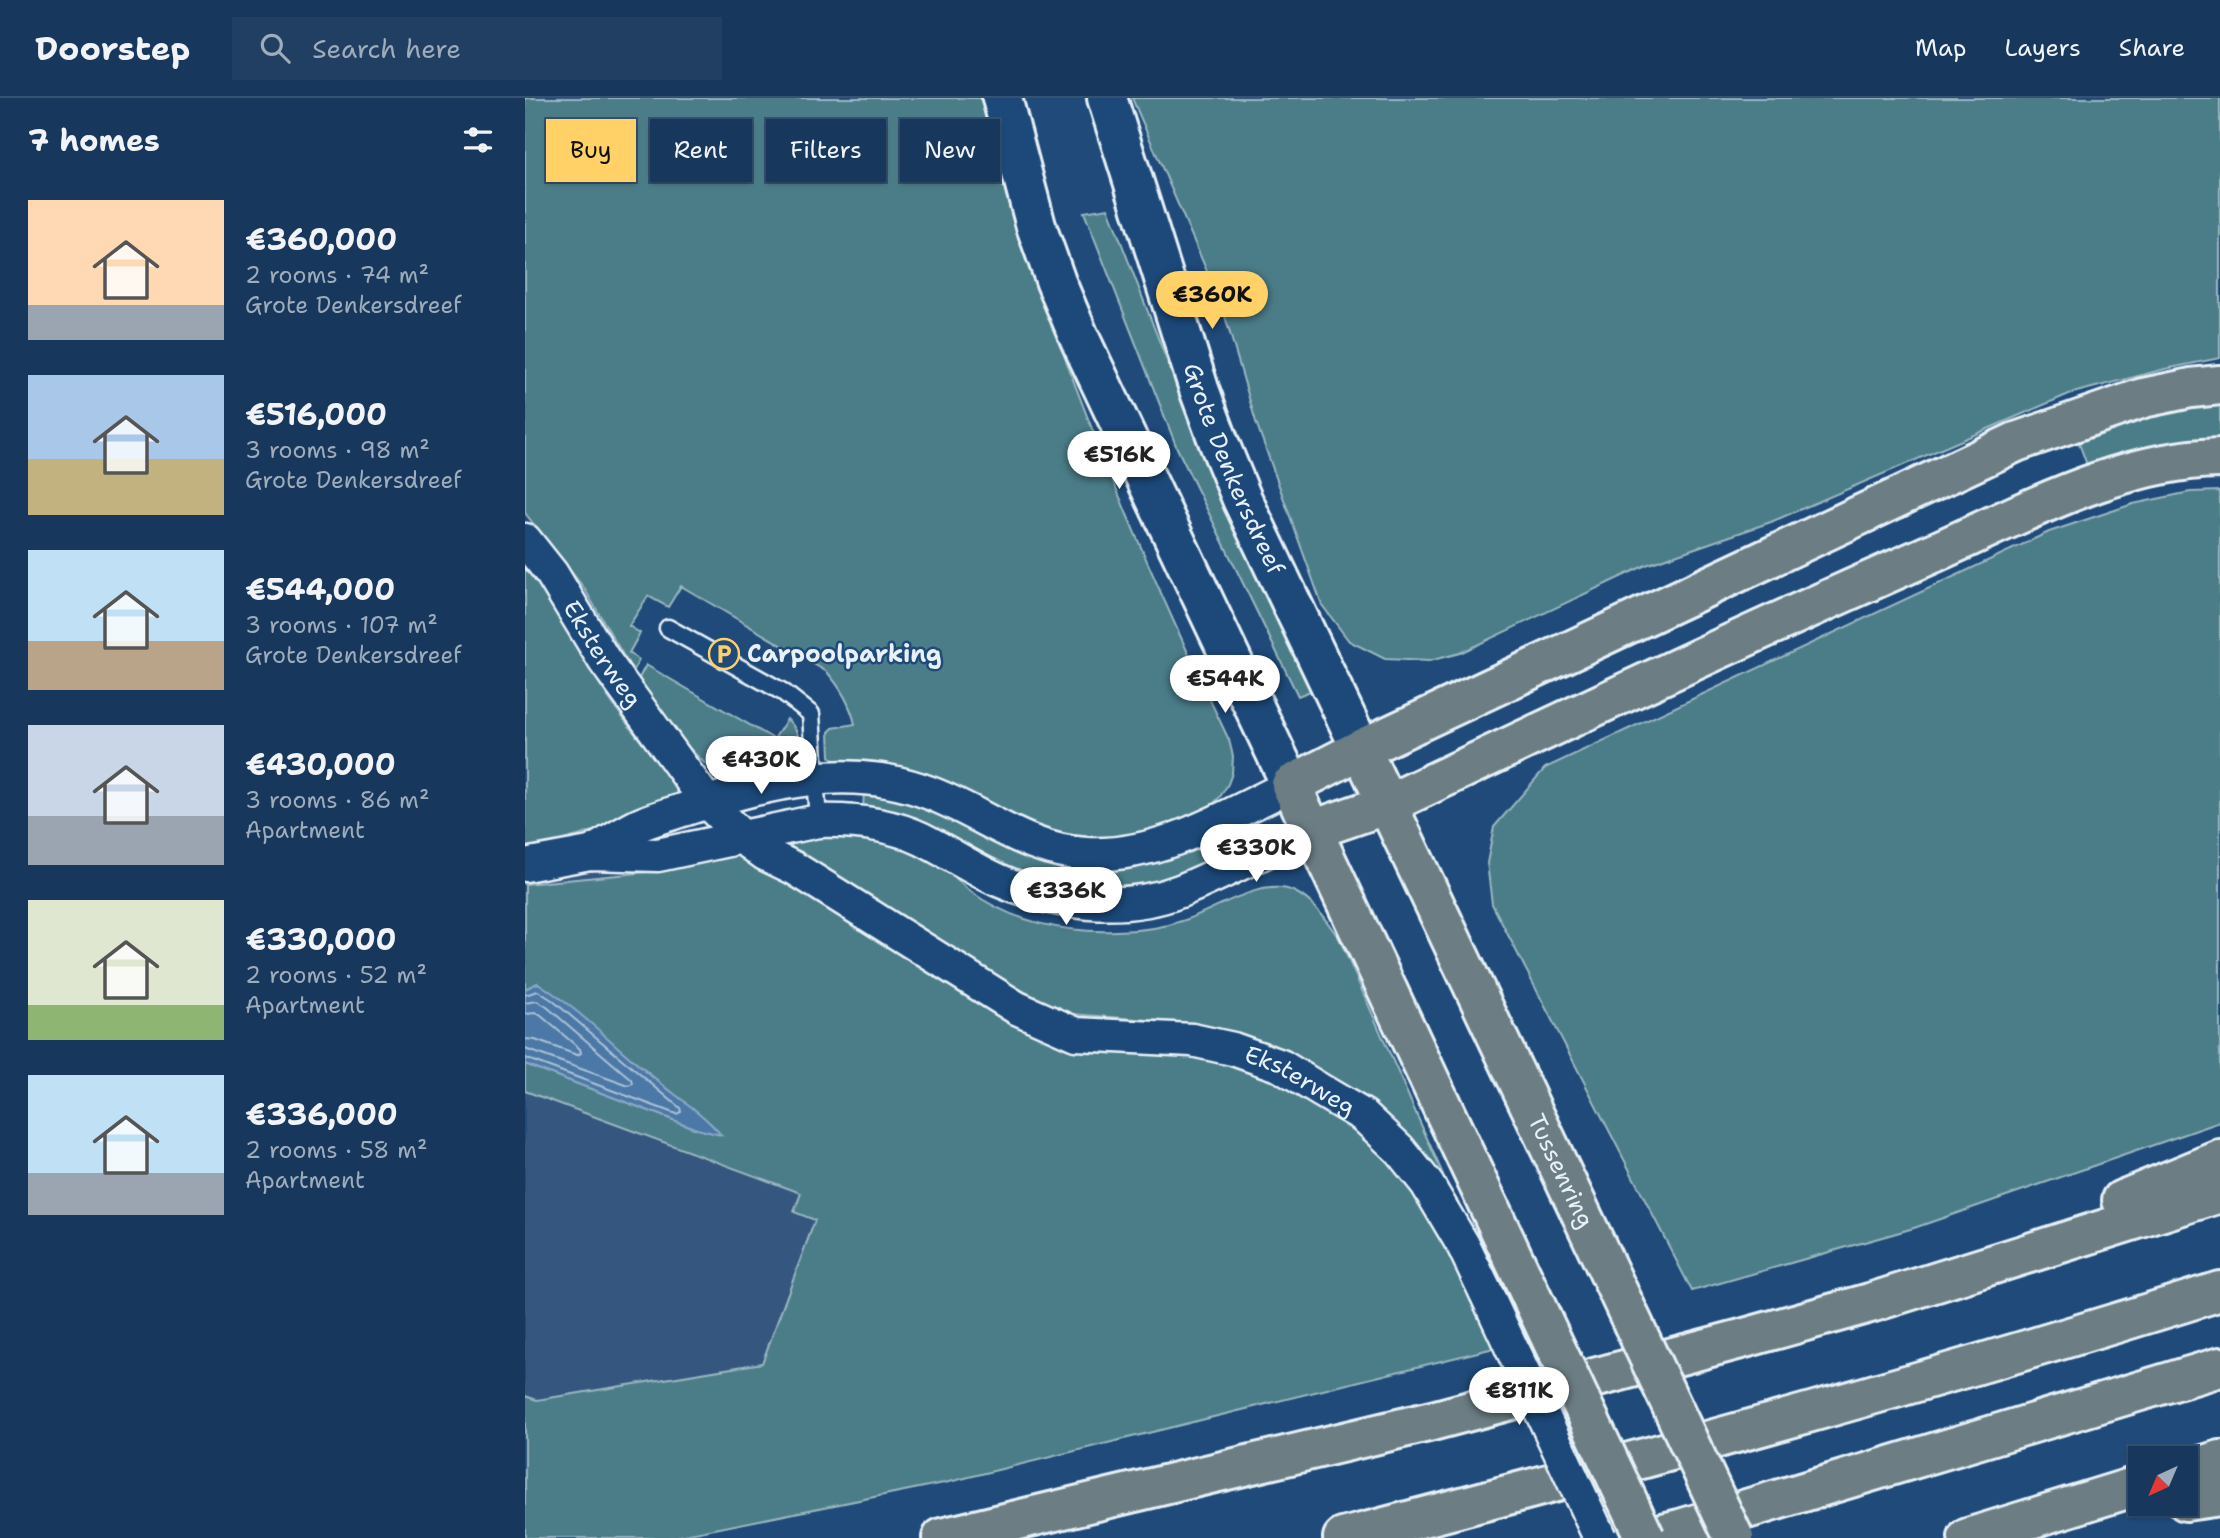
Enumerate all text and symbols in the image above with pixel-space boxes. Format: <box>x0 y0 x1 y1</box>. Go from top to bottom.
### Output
search box <box>232 17 722 80</box>
text: Doorstep <box>35 26 190 71</box>
icon: search <box>256 29 294 67</box>
text: Search here <box>312 31 461 66</box>
text: Map <box>1915 32 1966 64</box>
text: Layers <box>2004 32 2081 64</box>
text: Share <box>2119 32 2185 64</box>
chip: Buy <box>546 119 636 182</box>
chip: Rent <box>650 119 752 182</box>
chip: Filters <box>766 119 886 182</box>
chip: New <box>900 119 1000 182</box>
text: 7 homes <box>28 120 160 161</box>
icon: filters <box>459 121 497 159</box>
text: €360,000 <box>245 219 397 260</box>
icon: home <box>84 228 168 312</box>
text: 2 rooms · 74 m² <box>245 260 429 290</box>
pin: €360K <box>1163 272 1261 331</box>
text: €360K <box>1172 279 1252 309</box>
text: Grote Denkersdreef <box>245 290 462 320</box>
street label: Grote Denkersdreef <box>1176 359 1292 581</box>
text: €516,000 <box>245 394 387 435</box>
icon: home <box>84 403 168 487</box>
pin: €516K <box>1070 432 1168 491</box>
text: 3 rooms · 98 m² <box>245 435 430 465</box>
text: €516K <box>1083 439 1155 469</box>
text: Grote Denkersdreef <box>245 465 462 495</box>
text: €544,000 <box>245 569 395 610</box>
icon: home <box>84 578 168 662</box>
street label: Eksterweg <box>556 594 649 714</box>
text: 3 rooms · 107 m² <box>245 610 438 640</box>
parking icon: Carpoolparking <box>707 637 741 671</box>
place label: Carpoolparking <box>747 638 942 670</box>
text: Grote Denkersdreef <box>245 640 462 670</box>
pin: €544K <box>1176 656 1274 715</box>
text: €544K <box>1186 663 1264 693</box>
pin: €430K <box>712 736 810 796</box>
text: €430,000 <box>245 744 396 785</box>
text: €430K <box>722 744 800 774</box>
icon: home <box>84 753 168 837</box>
text: 3 rooms · 86 m² <box>245 785 430 815</box>
text: Apartment <box>245 815 365 845</box>
pin: €330K <box>1207 824 1305 884</box>
text: €330K <box>1216 832 1296 862</box>
pin: €336K <box>1017 868 1115 927</box>
text: €336K <box>1026 875 1106 905</box>
text: €330,000 <box>245 919 397 960</box>
icon: home <box>84 928 168 1012</box>
text: 2 rooms · 52 m² <box>245 960 427 990</box>
text: Apartment <box>245 990 365 1020</box>
street label: Eksterweg <box>1240 1038 1362 1124</box>
text: €336,000 <box>245 1094 398 1135</box>
icon: home <box>84 1103 168 1187</box>
street label: Tussenring <box>1520 1109 1602 1233</box>
text: 2 rooms · 58 m² <box>245 1135 428 1165</box>
text: Apartment <box>245 1165 365 1195</box>
pin: €811K <box>1470 1368 1568 1427</box>
text: €811K <box>1485 1375 1553 1405</box>
north arrow <box>2128 1446 2198 1516</box>
map controls <box>2128 1446 2198 1516</box>

